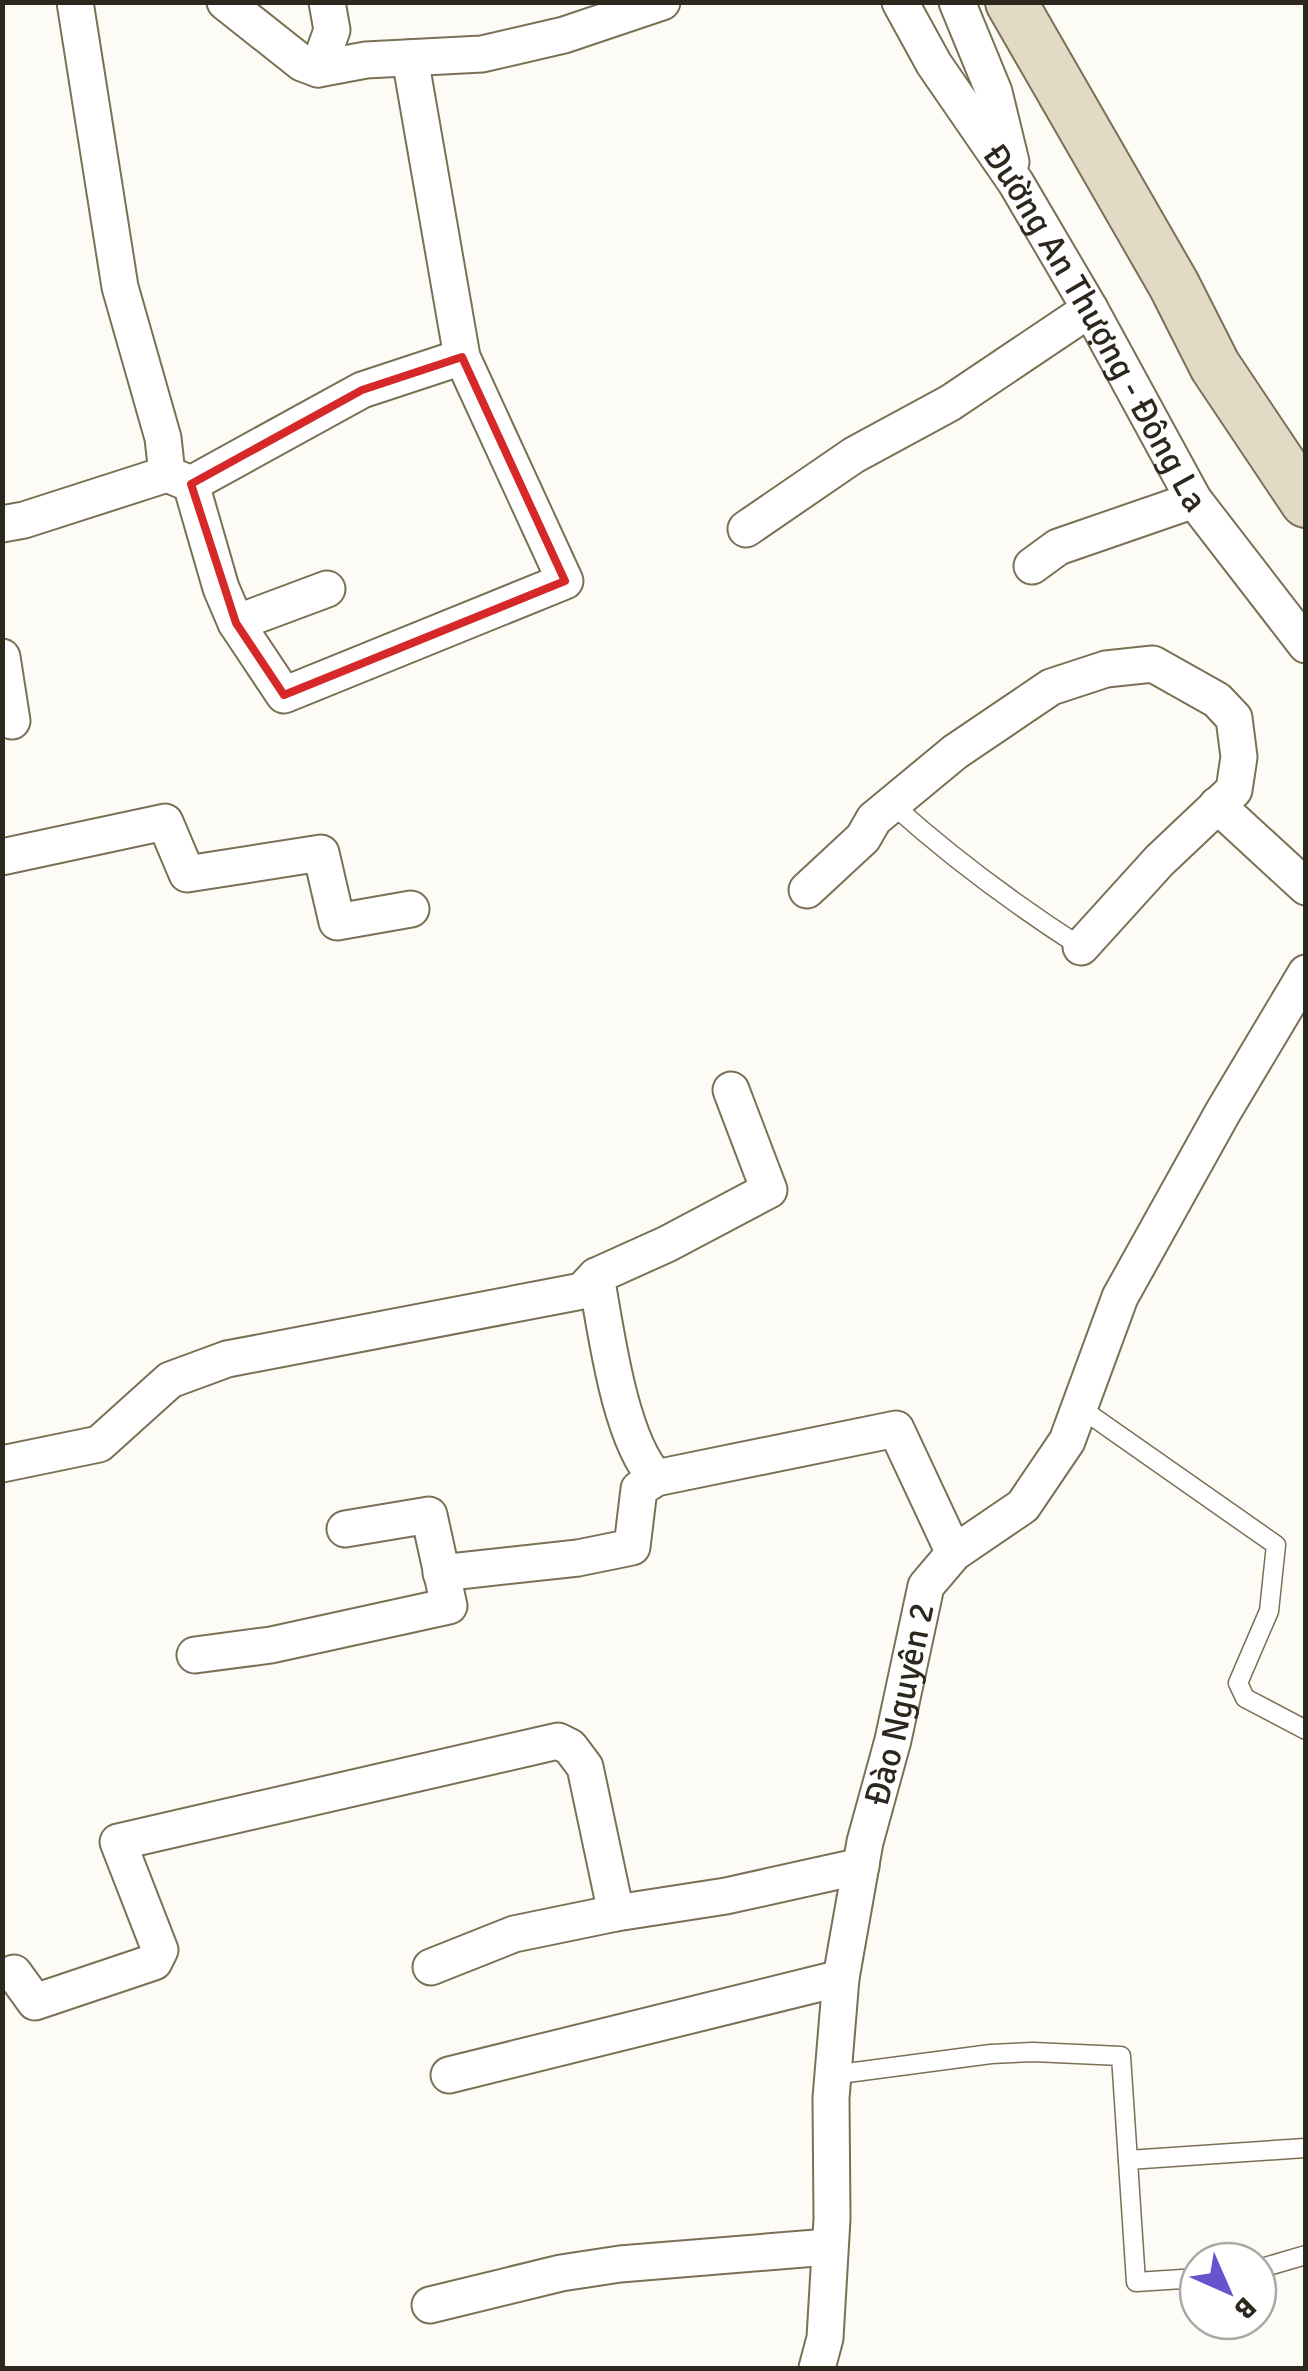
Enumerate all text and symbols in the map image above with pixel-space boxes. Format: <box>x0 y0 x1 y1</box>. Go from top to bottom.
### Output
street label: Đường An Thượng - Đông La <box>973 136 1216 521</box>
street label: Đào Nguyên 2 <box>855 1599 944 1811</box>
north arrow <box>1178 2241 1278 2341</box>
text: B <box>1227 2290 1263 2326</box>

